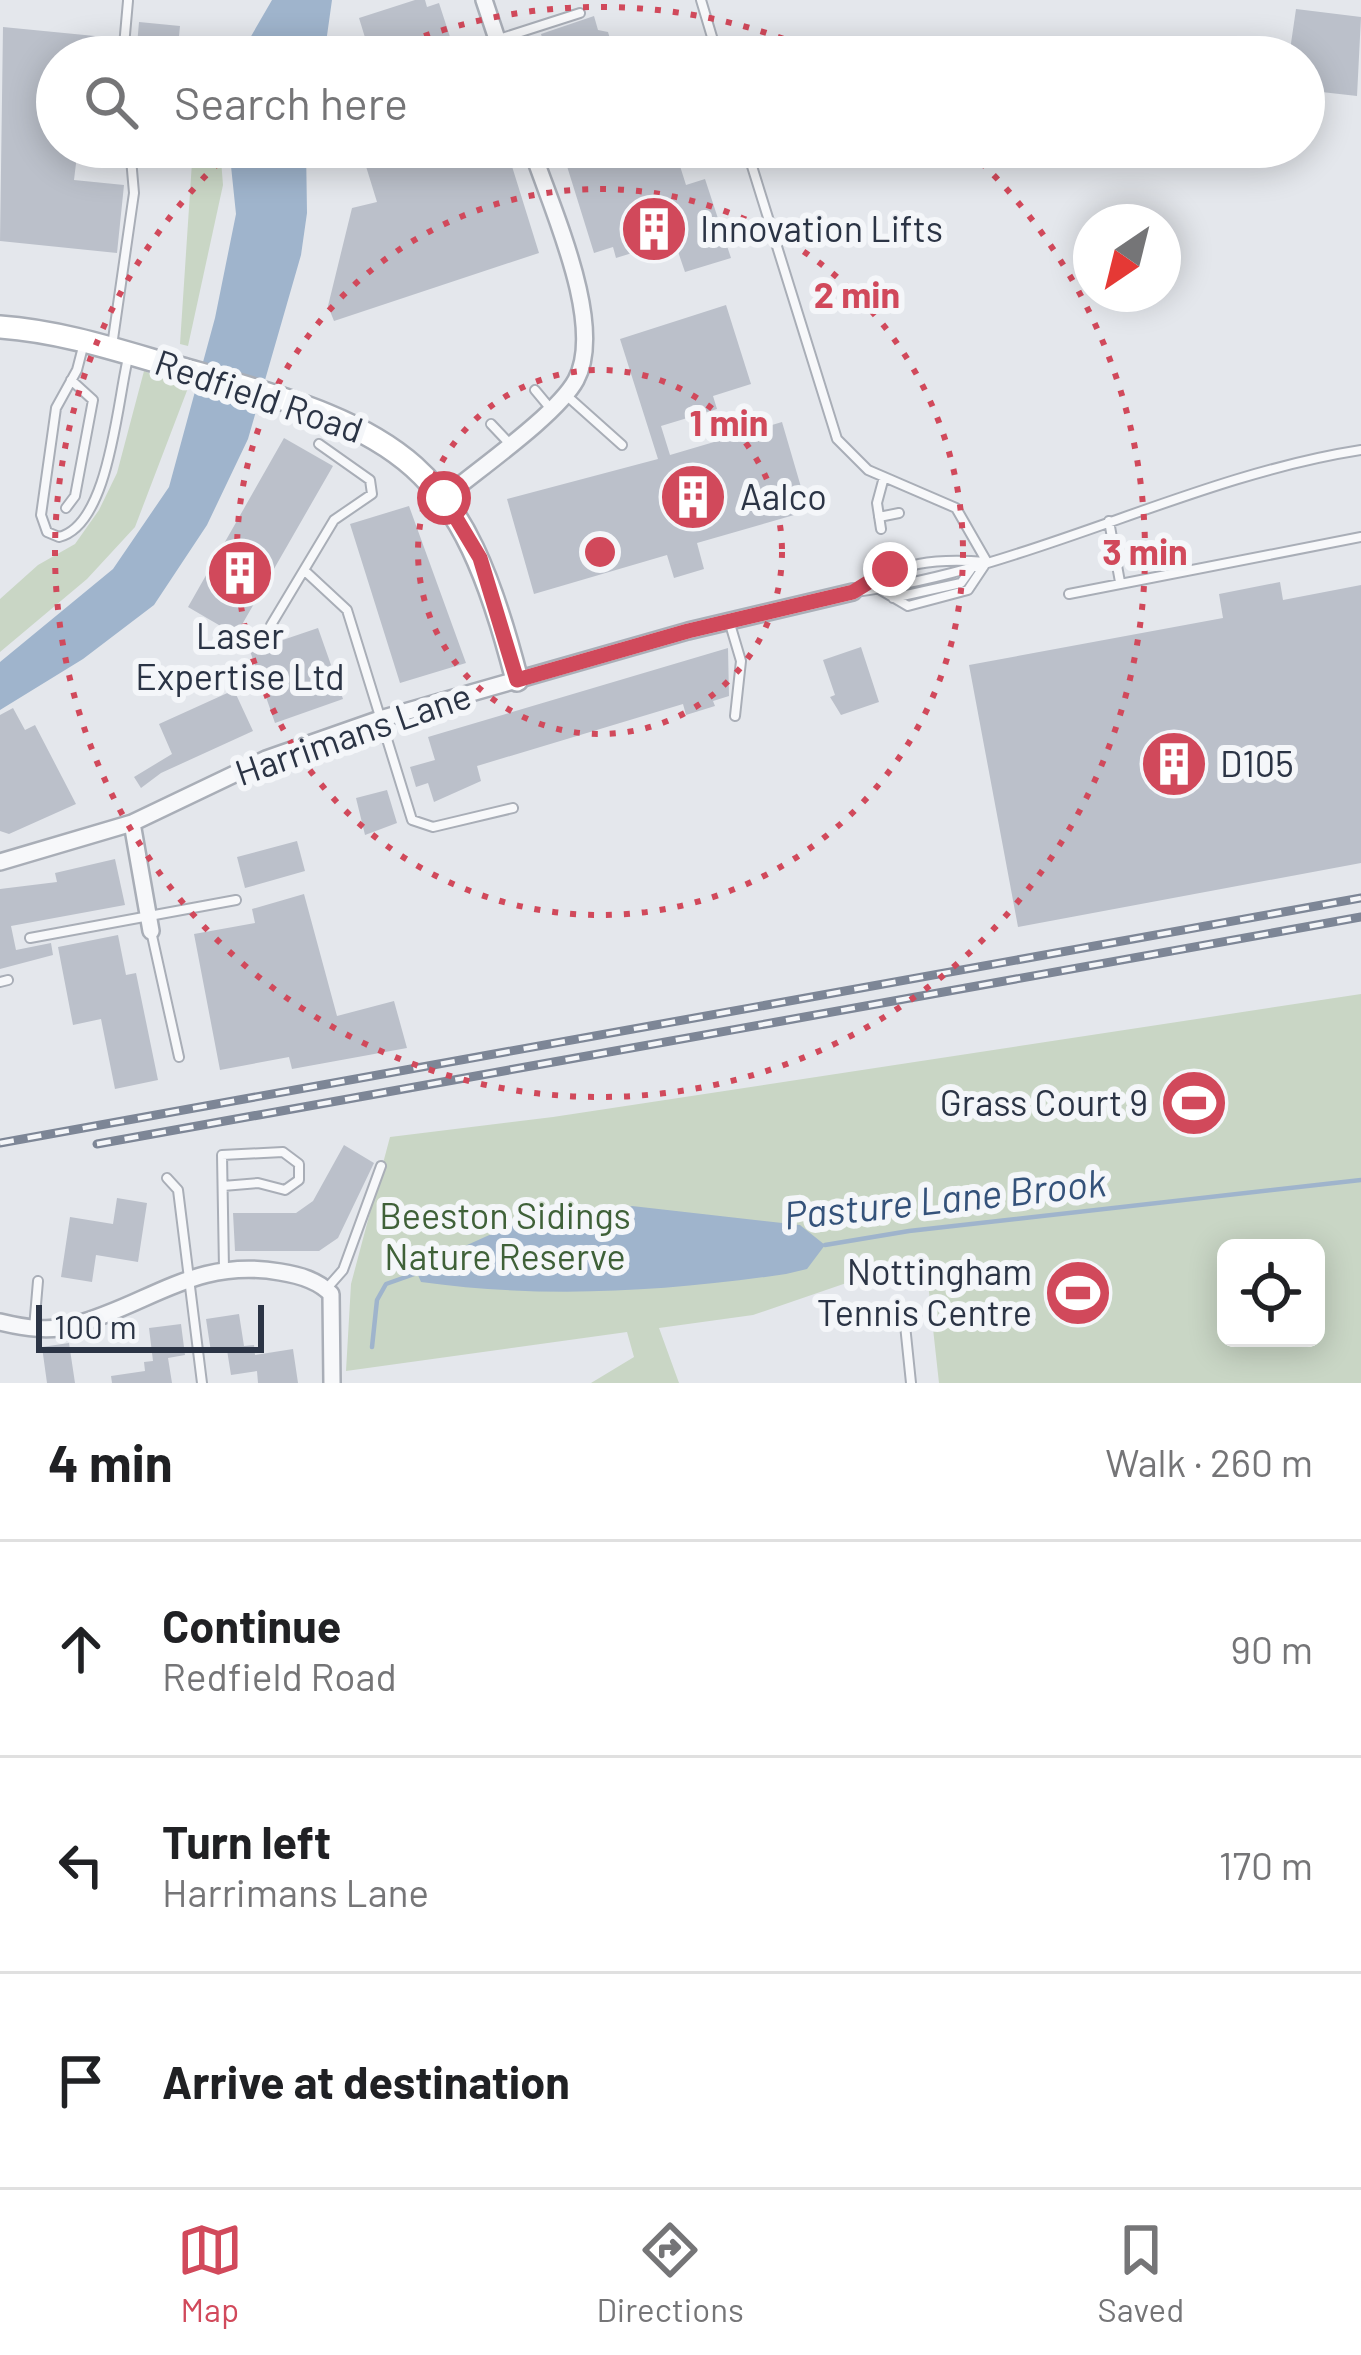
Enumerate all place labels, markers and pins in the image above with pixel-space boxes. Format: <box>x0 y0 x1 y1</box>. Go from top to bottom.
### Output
building icon: Innovation Lifts <box>619 194 689 264</box>
place label: Innovation Lifts <box>700 206 943 249</box>
building icon: Aalco <box>658 462 728 532</box>
place label: Aalco <box>740 474 827 517</box>
centre of rings <box>579 531 621 573</box>
building icon: Laser Expertise Ltd <box>205 538 275 608</box>
place label: Laser Expertise Ltd <box>135 613 345 697</box>
building icon: D105 <box>1139 729 1209 799</box>
place label: D105 <box>1220 741 1294 784</box>
sports icon: Grass Court 9 <box>1159 1068 1229 1138</box>
place label: Grass Court 9 <box>940 1080 1148 1123</box>
place label: Nottingham Tennis Centre <box>817 1249 1032 1333</box>
sports icon: Nottingham Tennis Centre <box>1043 1258 1113 1328</box>

